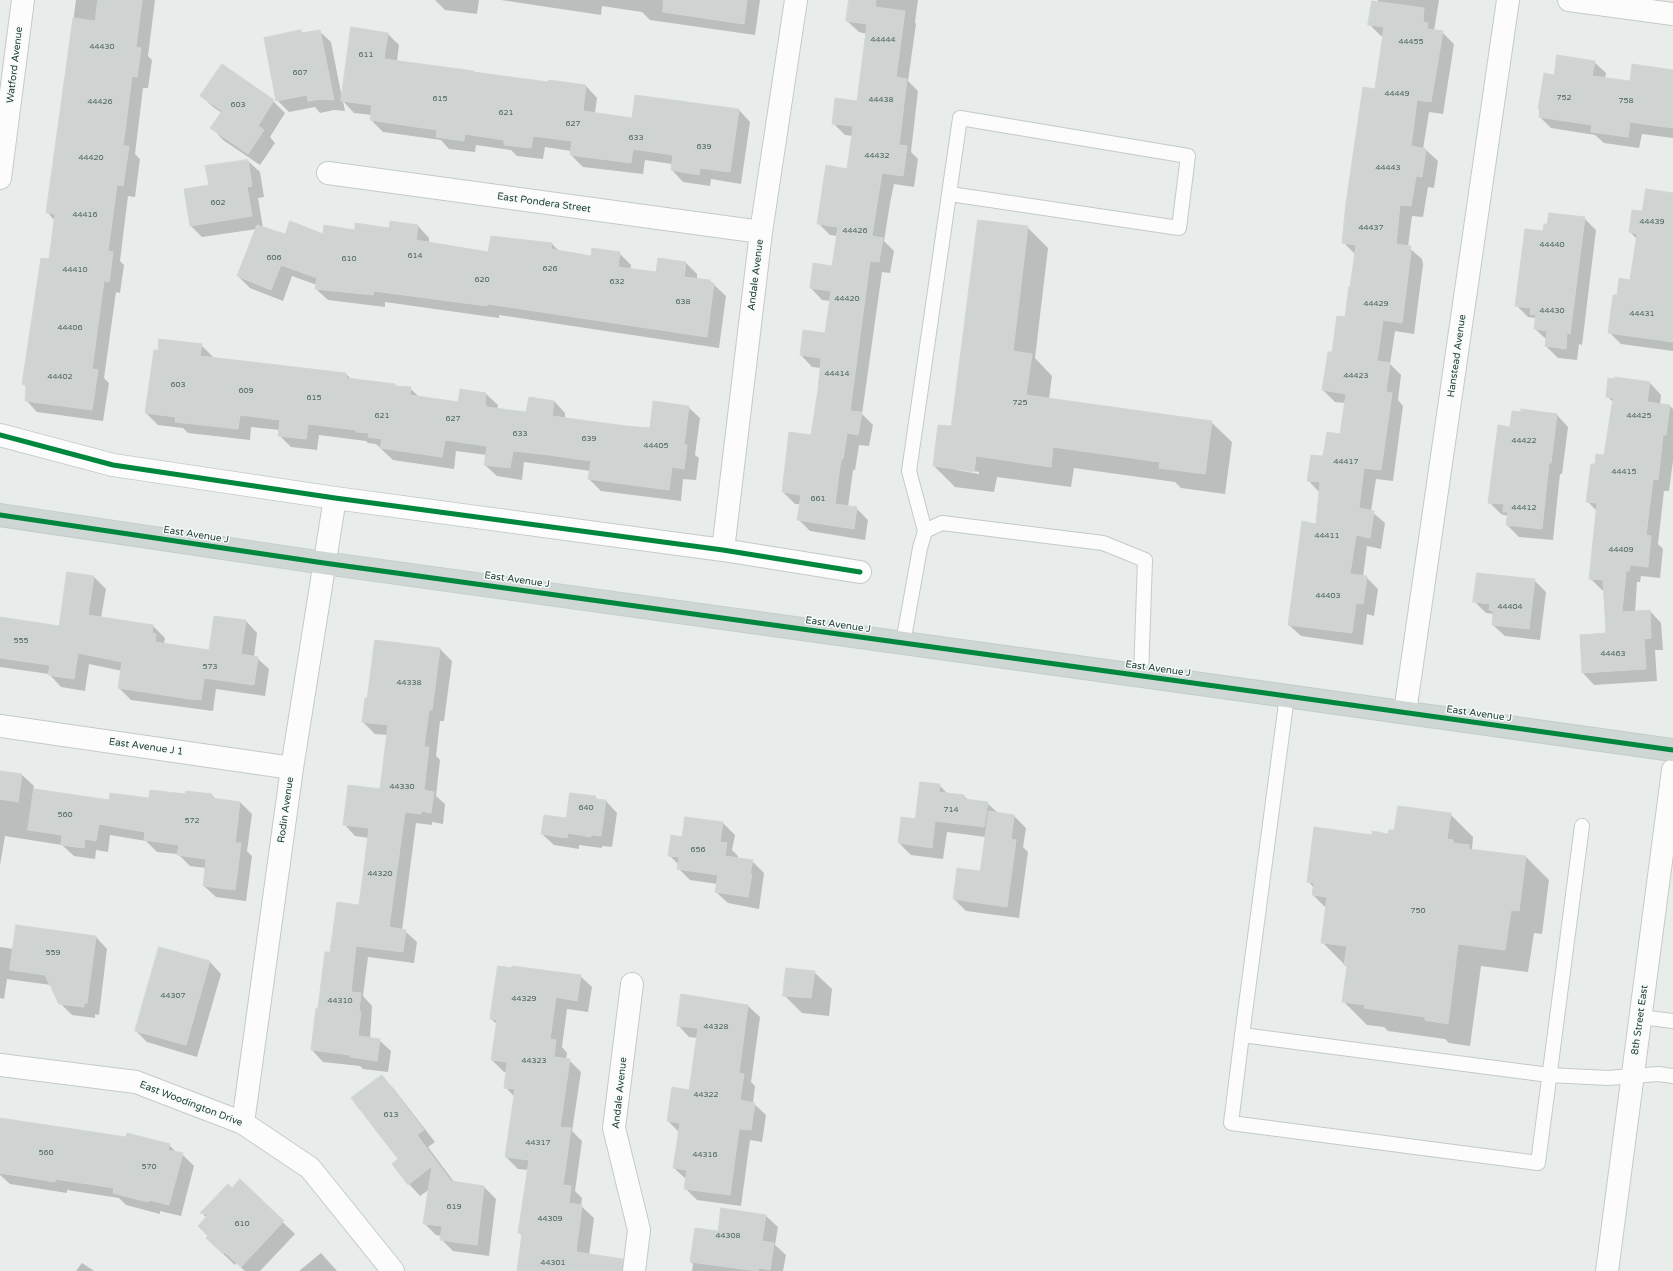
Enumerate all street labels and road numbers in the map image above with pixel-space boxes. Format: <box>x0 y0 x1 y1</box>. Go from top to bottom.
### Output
street label: Watford Avenue <box>4 26 26 104</box>
street label: East Pondera Street <box>496 190 592 216</box>
street label: Andale Avenue <box>746 239 766 311</box>
street label: Hanstead Avenue <box>1445 314 1469 398</box>
street label: East Avenue J <box>162 524 230 546</box>
street label: East Avenue J <box>483 569 551 591</box>
street label: East Avenue J <box>804 614 872 636</box>
street label: East Avenue J <box>1124 658 1192 680</box>
street label: East Avenue J <box>1445 703 1513 725</box>
street label: East Avenue J 1 <box>108 736 184 758</box>
street label: Rodin Avenue <box>275 776 297 844</box>
street label: 8th Street East <box>1629 984 1651 1056</box>
street label: Andale Avenue <box>610 1057 630 1129</box>
street label: East Woodington Drive <box>138 1079 244 1129</box>

